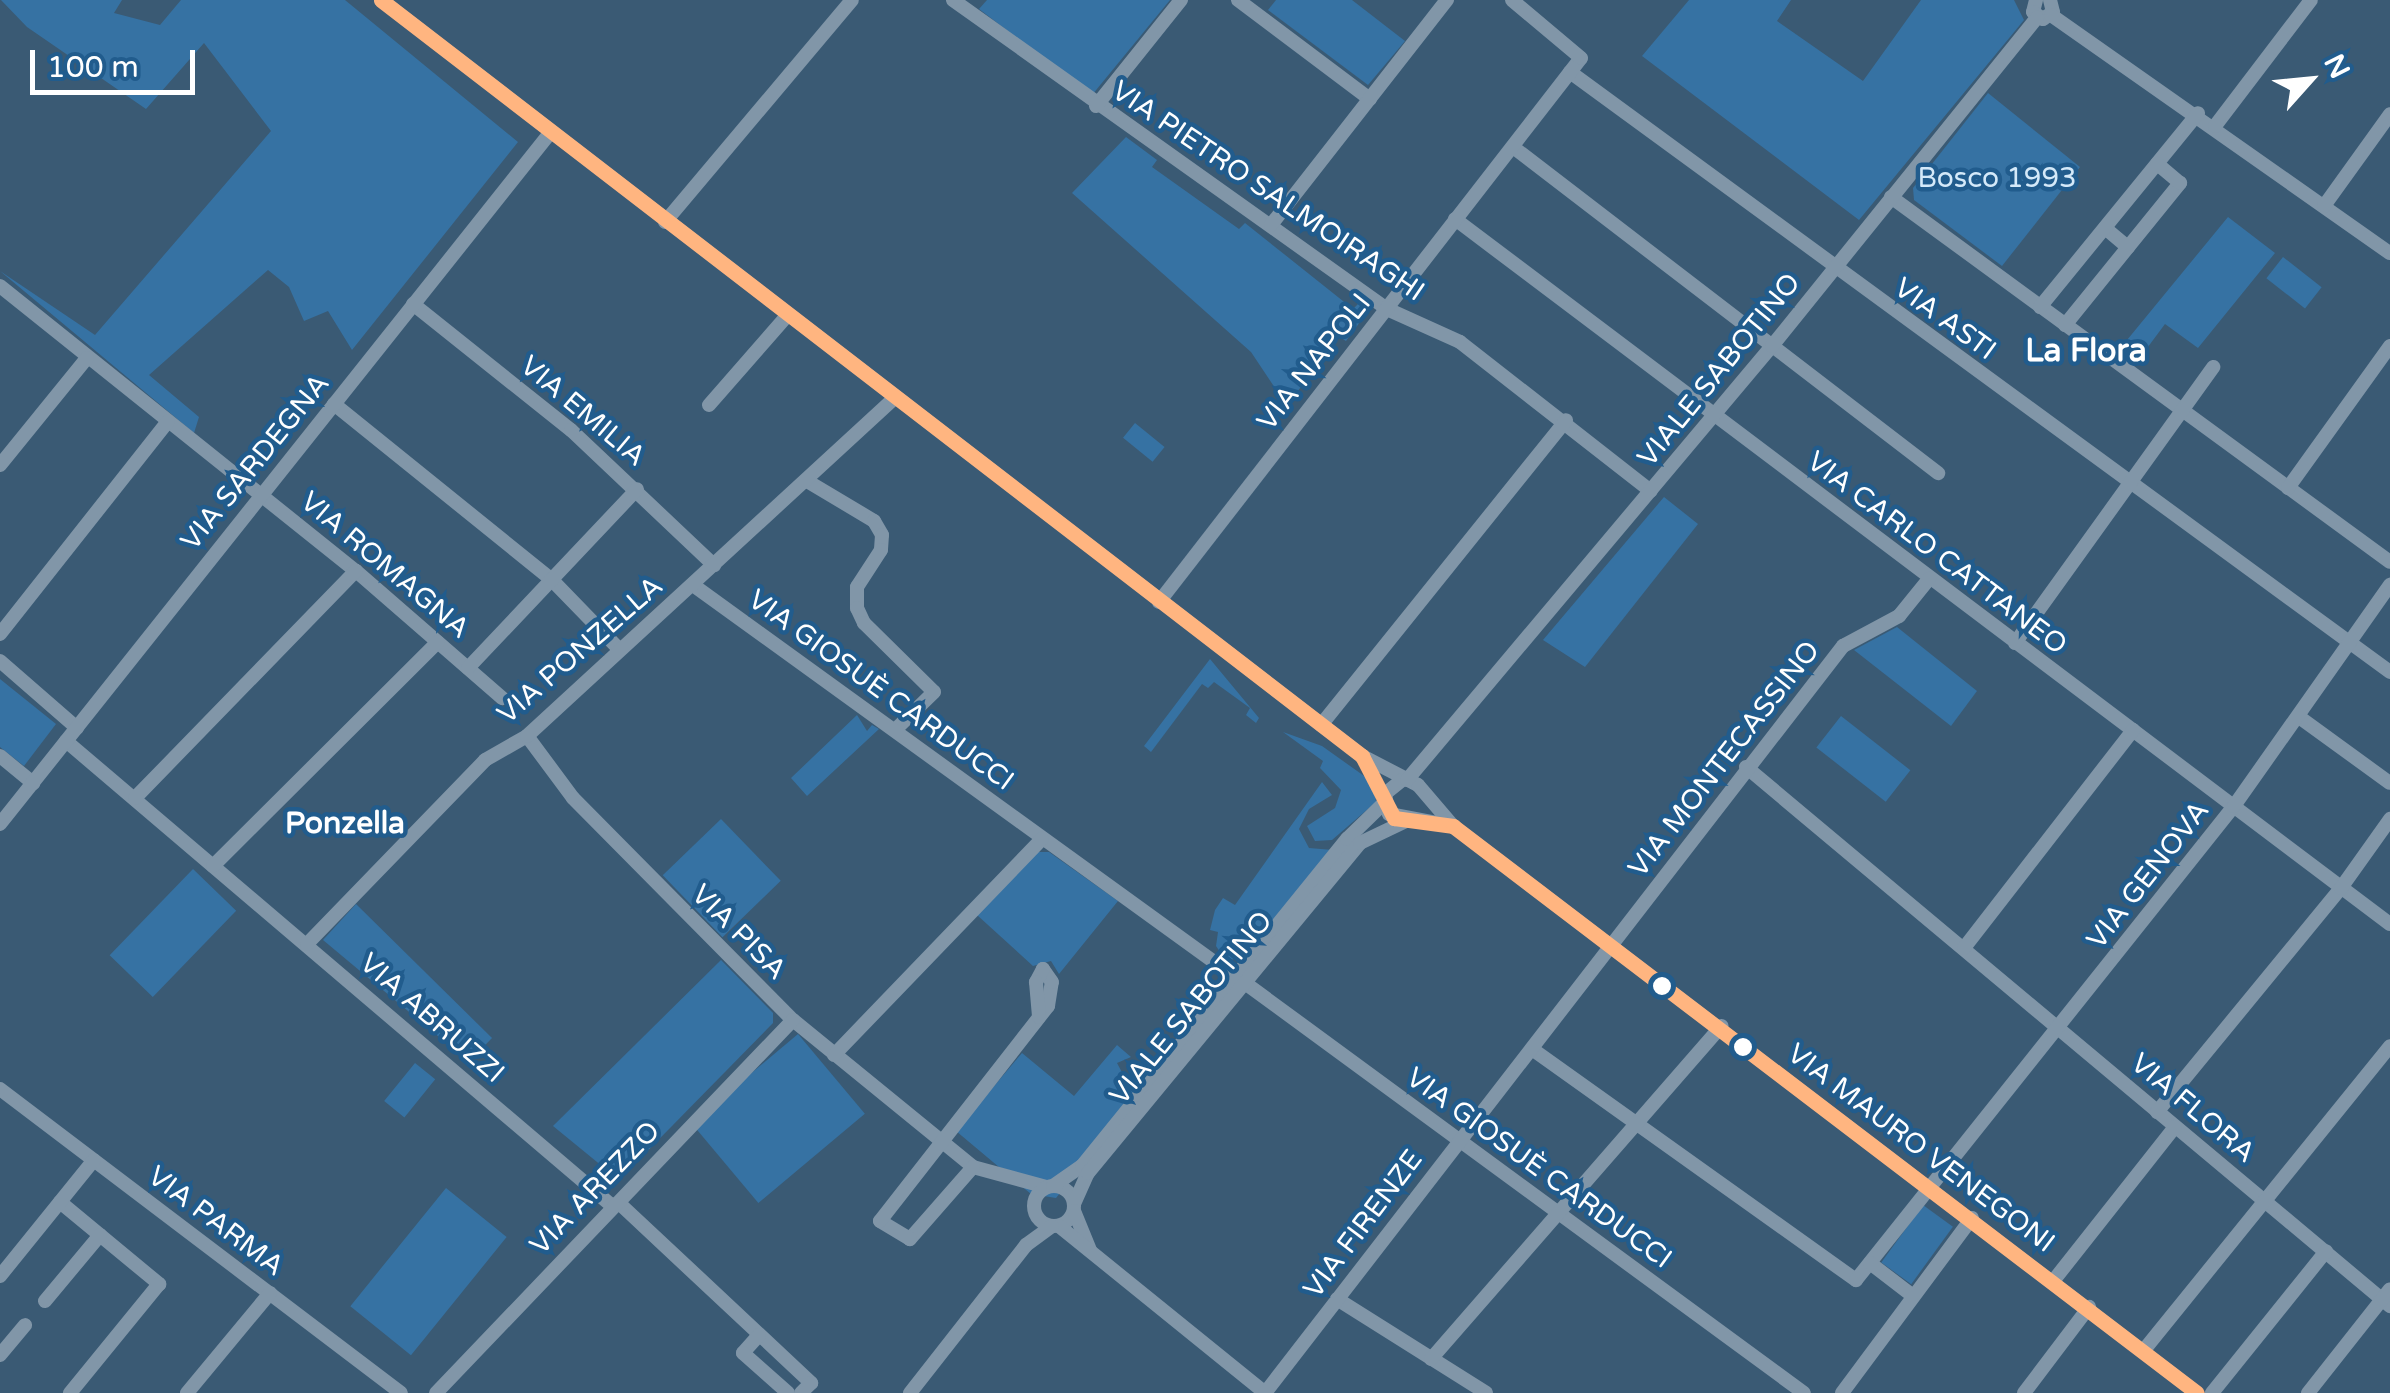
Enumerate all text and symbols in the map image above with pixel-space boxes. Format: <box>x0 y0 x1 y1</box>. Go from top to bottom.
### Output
scale bar <box>35 30 200 92</box>
north arrow <box>2260 30 2360 130</box>
text: 100 m <box>47 49 139 86</box>
text: N <box>2316 49 2357 84</box>
street label: VIA PIETRO SALMOIRAGHI <box>1105 74 1431 308</box>
park label: Bosco 1993 <box>1917 161 2077 195</box>
street label: VIALE SABOTINO <box>1631 266 1807 474</box>
street label: VIA ASTI <box>1888 271 2002 367</box>
street label: VIA NAPOLI <box>1250 287 1378 437</box>
district label: La Flora <box>2025 332 2147 370</box>
street label: VIA EMILIA <box>513 349 653 473</box>
street label: VIA SARDEGNA <box>174 367 336 557</box>
street label: VIA CARLO CATTANEO <box>1800 444 2074 662</box>
street label: VIA ROMAGNA <box>294 485 476 645</box>
street label: VIA PONZELLA <box>491 569 669 731</box>
street label: VIA GIOSUÈ CARDUCCI <box>742 582 1020 798</box>
street label: VIA MONTECASSINO <box>1621 634 1827 884</box>
street label: VIA GENOVA <box>2080 794 2216 956</box>
district label: Ponzella <box>285 806 405 842</box>
street label: VIA PISA <box>685 878 793 986</box>
street label: VIALE SABOTINO <box>1103 904 1279 1112</box>
street label: VIA ABRUZZI <box>353 946 511 1090</box>
unlabelled marker <box>1652 976 1672 996</box>
street label: VIA MAURO VENEGONI <box>1781 1036 2061 1260</box>
unlabelled marker <box>1733 1037 1753 1057</box>
street label: VIA FLORA <box>2124 1046 2262 1170</box>
street label: VIA GIOSUÈ CARDUCCI <box>1400 1060 1678 1276</box>
street label: VIA AREZZO <box>523 1114 667 1262</box>
street label: VIA FIRENZE <box>1296 1143 1430 1305</box>
street label: VIA PARMA <box>141 1159 291 1283</box>

